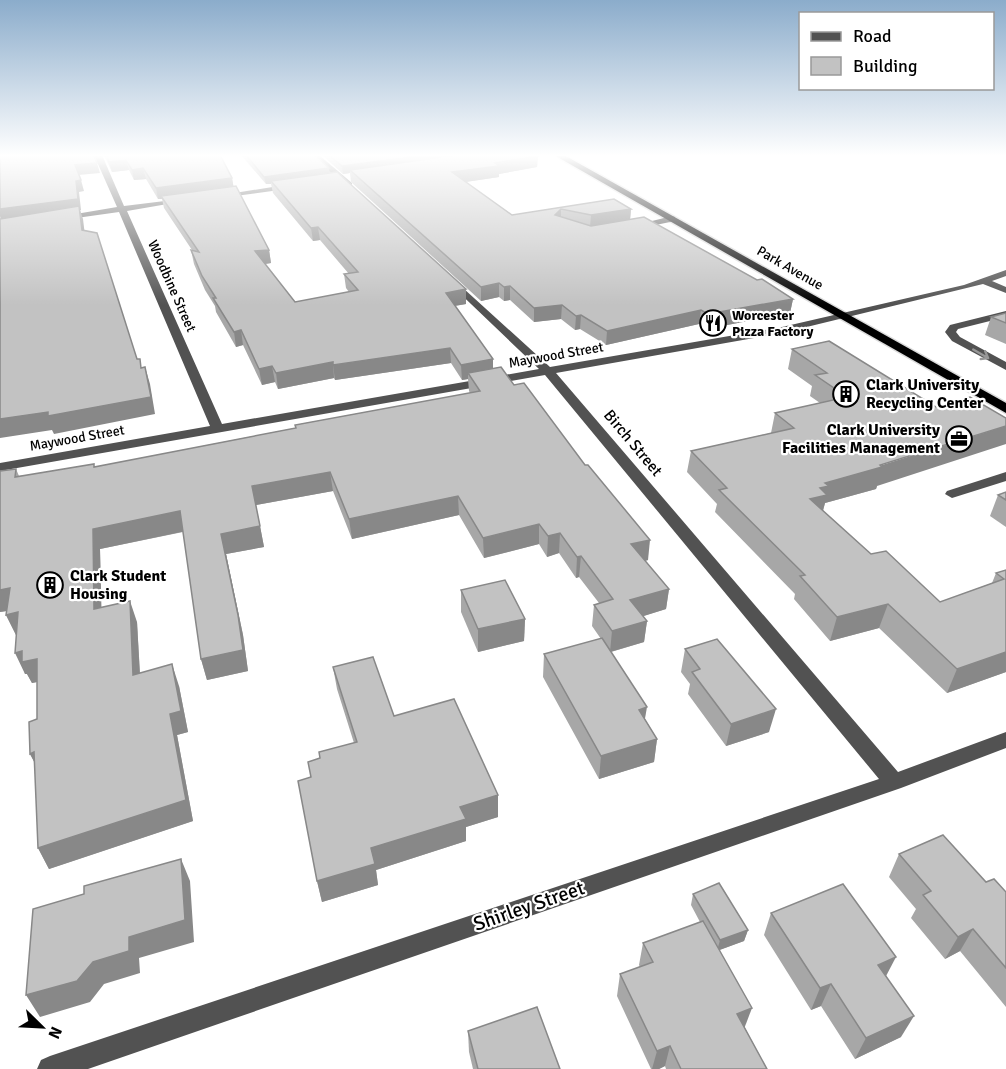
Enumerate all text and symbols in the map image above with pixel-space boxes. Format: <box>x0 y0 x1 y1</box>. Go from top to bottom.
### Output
legend <box>799 12 994 90</box>
text: Road <box>853 25 892 47</box>
text: Building <box>853 55 917 77</box>
street label: Woodbine Street <box>144 237 200 335</box>
street label: Park Avenue <box>754 242 826 294</box>
place label: Worcester Pizza Factory <box>732 307 813 340</box>
restaurant icon: Worcester Pizza Factory <box>698 308 728 338</box>
street label: Maywood Street <box>507 338 605 372</box>
one-way arrow <box>972 348 989 360</box>
place label: Clark University Recycling Center <box>866 375 984 413</box>
building icon: Clark University Recycling Center <box>831 379 861 409</box>
street label: Birch Street <box>599 406 667 481</box>
place label: Clark University Facilities Management <box>782 420 940 458</box>
street label: Maywood Street <box>28 421 126 455</box>
office icon: Clark University Facilities Management <box>944 424 974 454</box>
place label: Clark Student Housing <box>70 566 166 604</box>
building icon: Clark Student Housing <box>35 570 65 600</box>
street label: Shirley Street <box>470 875 588 937</box>
north arrow <box>12 997 72 1057</box>
text: N <box>43 1024 66 1042</box>

